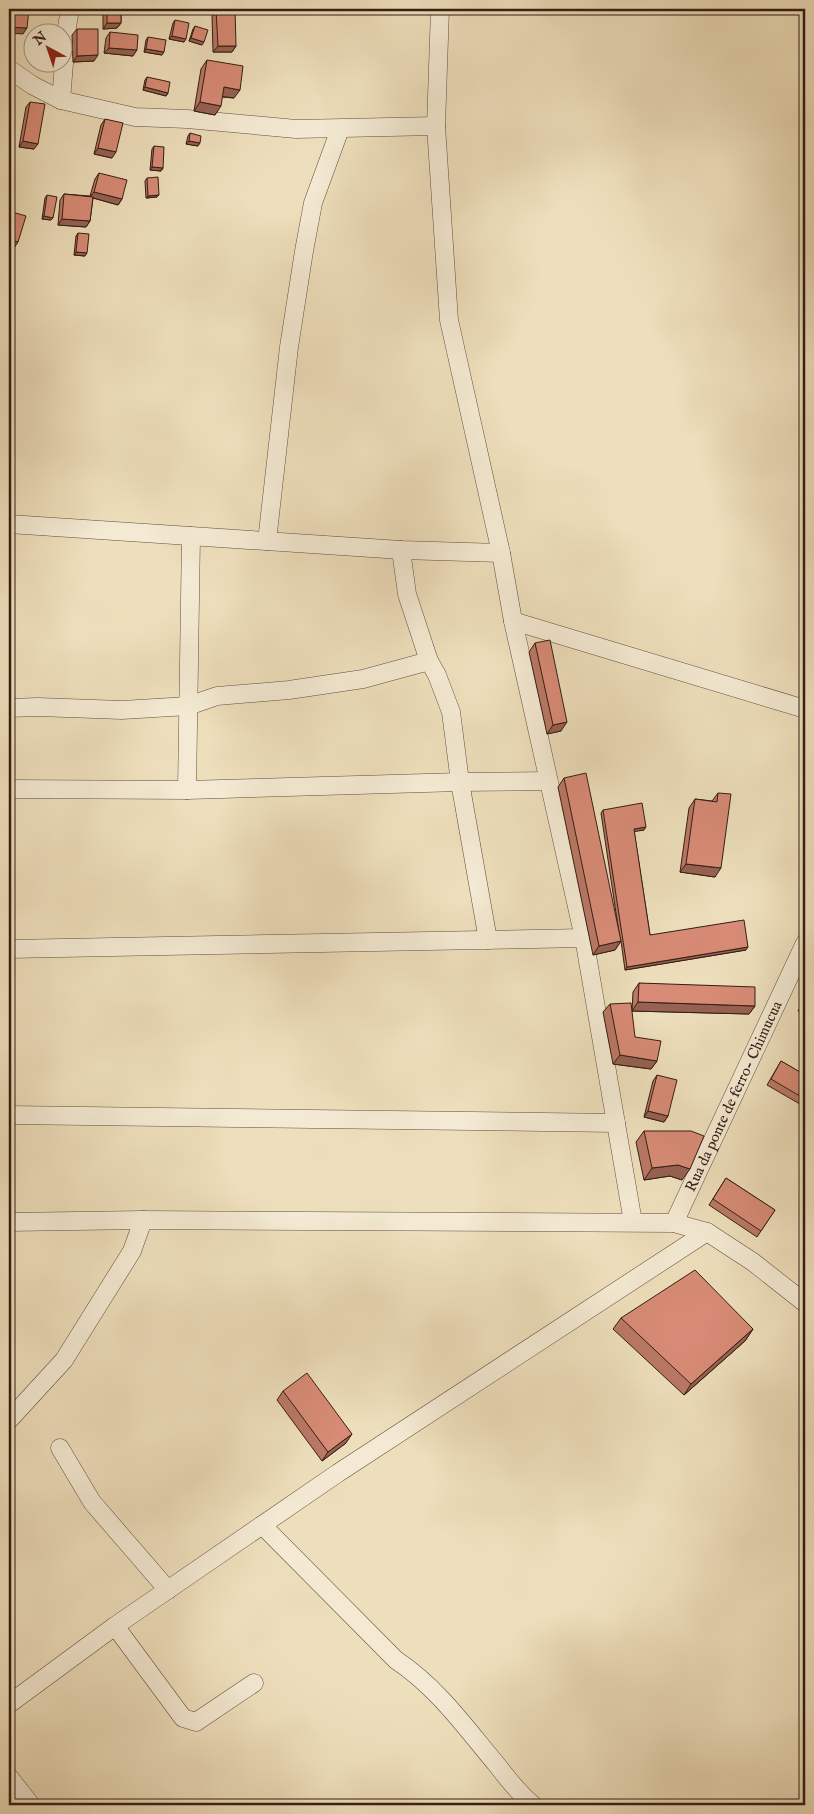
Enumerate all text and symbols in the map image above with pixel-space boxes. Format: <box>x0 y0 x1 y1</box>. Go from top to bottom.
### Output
north arrow <box>22 22 72 72</box>
text: N <box>29 28 51 50</box>
street label: Rua da ponte de ferro- Chimucua <box>681 997 787 1195</box>

